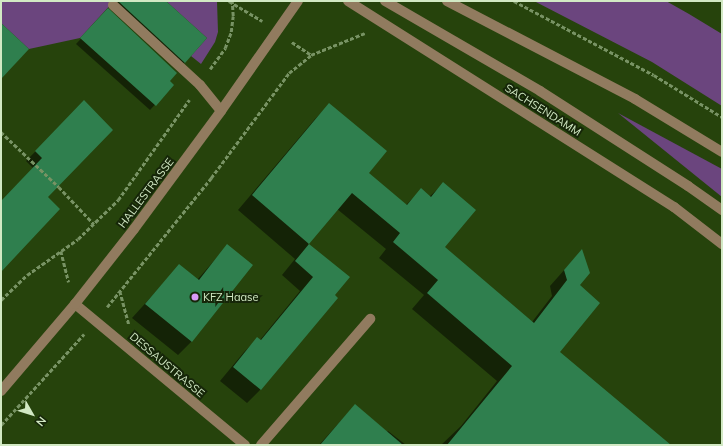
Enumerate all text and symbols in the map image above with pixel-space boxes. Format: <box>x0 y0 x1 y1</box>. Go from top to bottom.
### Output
street label: SACHSENDAMM <box>502 81 584 139</box>
street label: HALLESTRASSE <box>115 156 177 230</box>
place label: KFZ Haase <box>203 290 259 304</box>
marker: KFZ Haase <box>190 292 200 302</box>
street label: DESSAUSTRASSE <box>127 330 207 400</box>
north arrow <box>12 394 52 434</box>
text: N <box>33 414 49 429</box>

